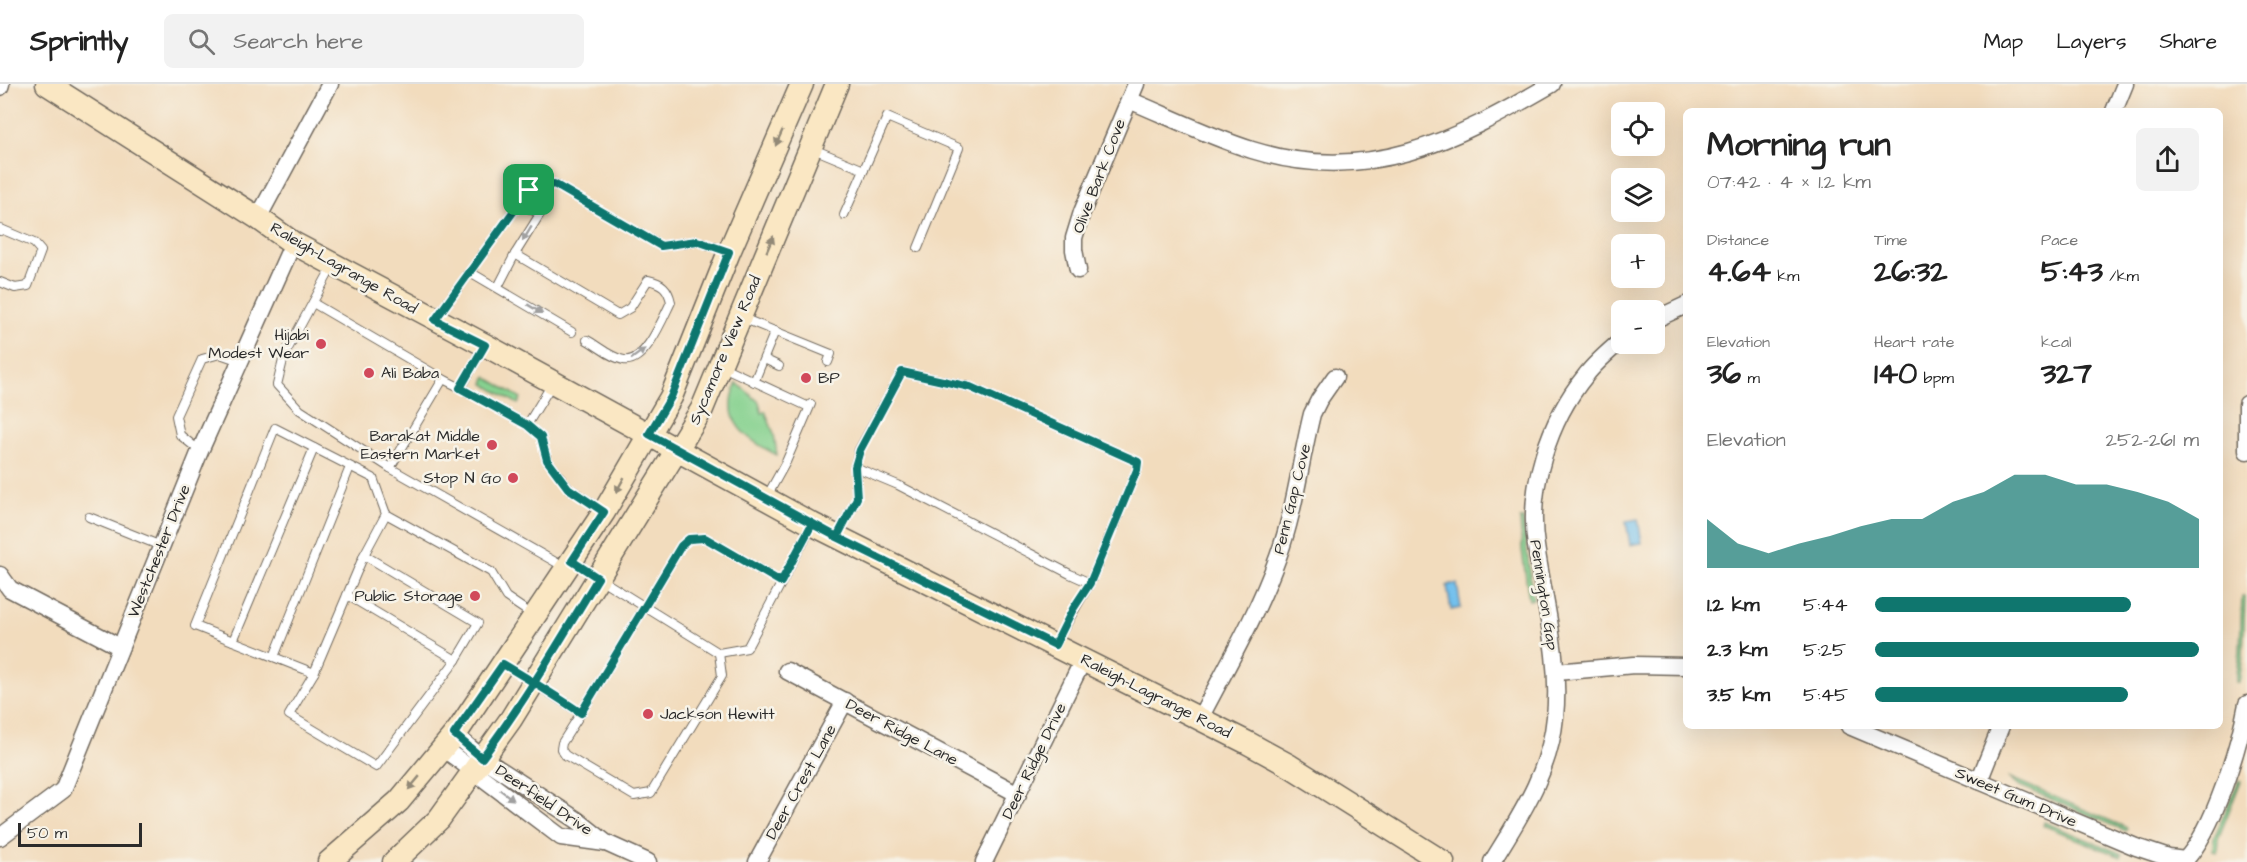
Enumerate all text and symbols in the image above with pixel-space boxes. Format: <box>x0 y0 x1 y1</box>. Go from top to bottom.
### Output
search box <box>164 14 584 68</box>
text: Sprintly <box>30 22 128 61</box>
icon: search <box>185 25 218 58</box>
text: Search here <box>233 26 363 57</box>
text: Map <box>1983 27 2023 56</box>
text: Layers <box>2056 27 2126 56</box>
text: Share <box>2159 27 2217 56</box>
map controls <box>1611 102 1665 354</box>
button: locate <box>1611 102 1665 156</box>
street label: Olive Bark Cove <box>1067 115 1131 236</box>
text: Morning run <box>1707 122 1891 168</box>
button: share <box>2136 128 2199 191</box>
one-way arrow <box>774 129 784 147</box>
pin <box>503 164 554 215</box>
button: layers <box>1611 168 1665 222</box>
text: 07:42 · 4 × 1.2 km <box>1707 168 1871 196</box>
icon: arrive <box>512 173 545 206</box>
street label: Raleigh-Lagrange Road <box>266 217 422 320</box>
one-way arrow <box>522 226 533 242</box>
text: Distance <box>1707 229 1769 251</box>
text: Time <box>1874 229 1908 251</box>
text: Pace <box>2041 229 2078 251</box>
one-way arrow <box>765 234 775 252</box>
button: + <box>1611 234 1665 288</box>
text: 4.64 <box>1707 251 1771 293</box>
text: 26:32 <box>1874 251 1947 293</box>
text: 5:43 <box>2041 251 2103 293</box>
text: km <box>1771 265 1800 287</box>
text: /km <box>2103 265 2139 287</box>
street label: Sycamore View Road <box>684 272 767 428</box>
button: − <box>1611 300 1665 354</box>
one-way arrow <box>527 304 543 315</box>
place label: Hijabi Modest Wear <box>208 324 310 364</box>
text: Elevation <box>1707 331 1770 353</box>
text: Heart rate <box>1874 331 1954 353</box>
text: kcal <box>2041 331 2072 353</box>
marker: Hijabi Modest Wear <box>314 337 328 351</box>
one-way arrow <box>630 348 646 360</box>
text: 36 <box>1707 353 1741 395</box>
text: 140 <box>1874 353 1917 395</box>
text: 327 <box>2041 353 2092 395</box>
place label: Ali Baba <box>381 362 439 384</box>
marker: Ali Baba <box>362 366 376 380</box>
place label: BP <box>818 367 840 389</box>
text: m <box>1741 367 1760 389</box>
text: bpm <box>1917 367 1954 389</box>
marker: BP <box>799 371 813 385</box>
place label: Barakat Middle Eastern Market <box>361 425 481 465</box>
text: Elevation <box>1707 426 1786 454</box>
text: 252–261 m <box>2106 426 2199 454</box>
marker: Barakat Middle Eastern Market <box>485 438 499 452</box>
street label: Penn Gap Cove <box>1268 441 1316 557</box>
place label: Stop N Go <box>423 467 501 489</box>
marker: Stop N Go <box>506 471 520 485</box>
one-way arrow <box>615 477 625 494</box>
street label: Westchester Drive <box>122 481 196 621</box>
street label: Pennington Gap <box>1523 538 1564 652</box>
place label: Public Storage <box>355 585 463 608</box>
marker: Public Storage <box>468 589 482 603</box>
text: 1.2 km <box>1707 591 1760 619</box>
text: 5:44 <box>1803 591 1848 619</box>
text: 2.3 km <box>1707 636 1767 664</box>
text: 5:25 <box>1803 636 1846 664</box>
street label: Raleigh-Lagrange Road <box>1076 648 1235 745</box>
text: 3.5 km <box>1707 681 1770 709</box>
text: 5:45 <box>1803 681 1848 709</box>
street label: Deer Ridge Lane <box>842 693 962 772</box>
street label: Deer Ridge Drive <box>996 699 1073 823</box>
place label: Jackson Hewitt <box>660 703 775 725</box>
marker: Jackson Hewitt <box>641 707 655 721</box>
street label: Deer Crest Lane <box>760 720 842 844</box>
street label: Deerfield Drive <box>491 759 597 841</box>
street label: Sweet Gum Drive <box>1952 761 2080 833</box>
one-way arrow <box>408 775 421 790</box>
one-way arrow <box>499 789 515 801</box>
scale bar <box>18 820 142 848</box>
text: 50 m <box>27 822 67 844</box>

